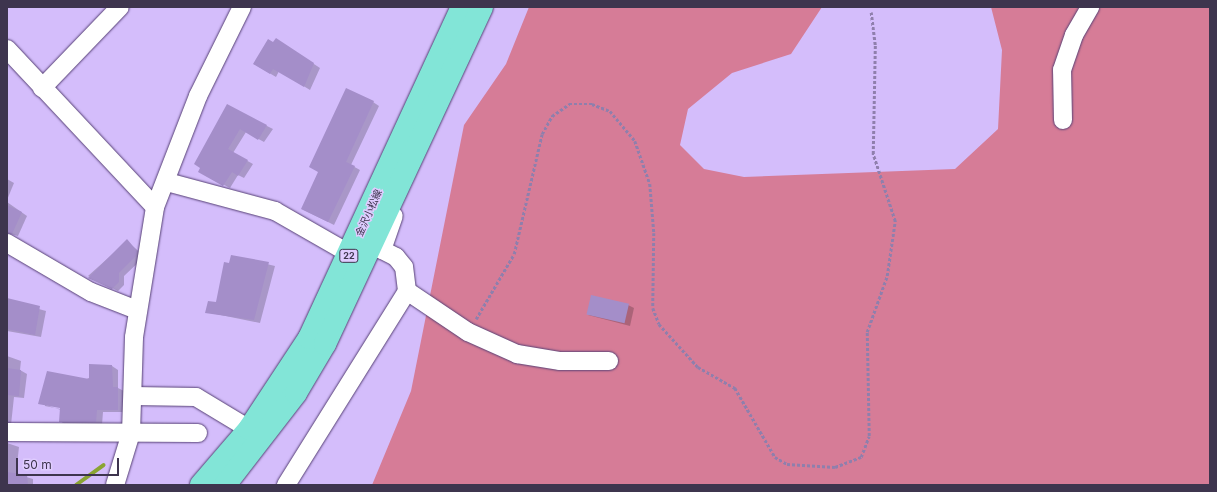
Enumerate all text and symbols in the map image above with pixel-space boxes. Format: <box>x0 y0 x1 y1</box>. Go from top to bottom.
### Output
street label: 金沢小松線 <box>353 188 385 238</box>
road number: 22 <box>339 249 359 263</box>
scale bar <box>18 450 121 476</box>
text: 50 m <box>23 457 52 472</box>

